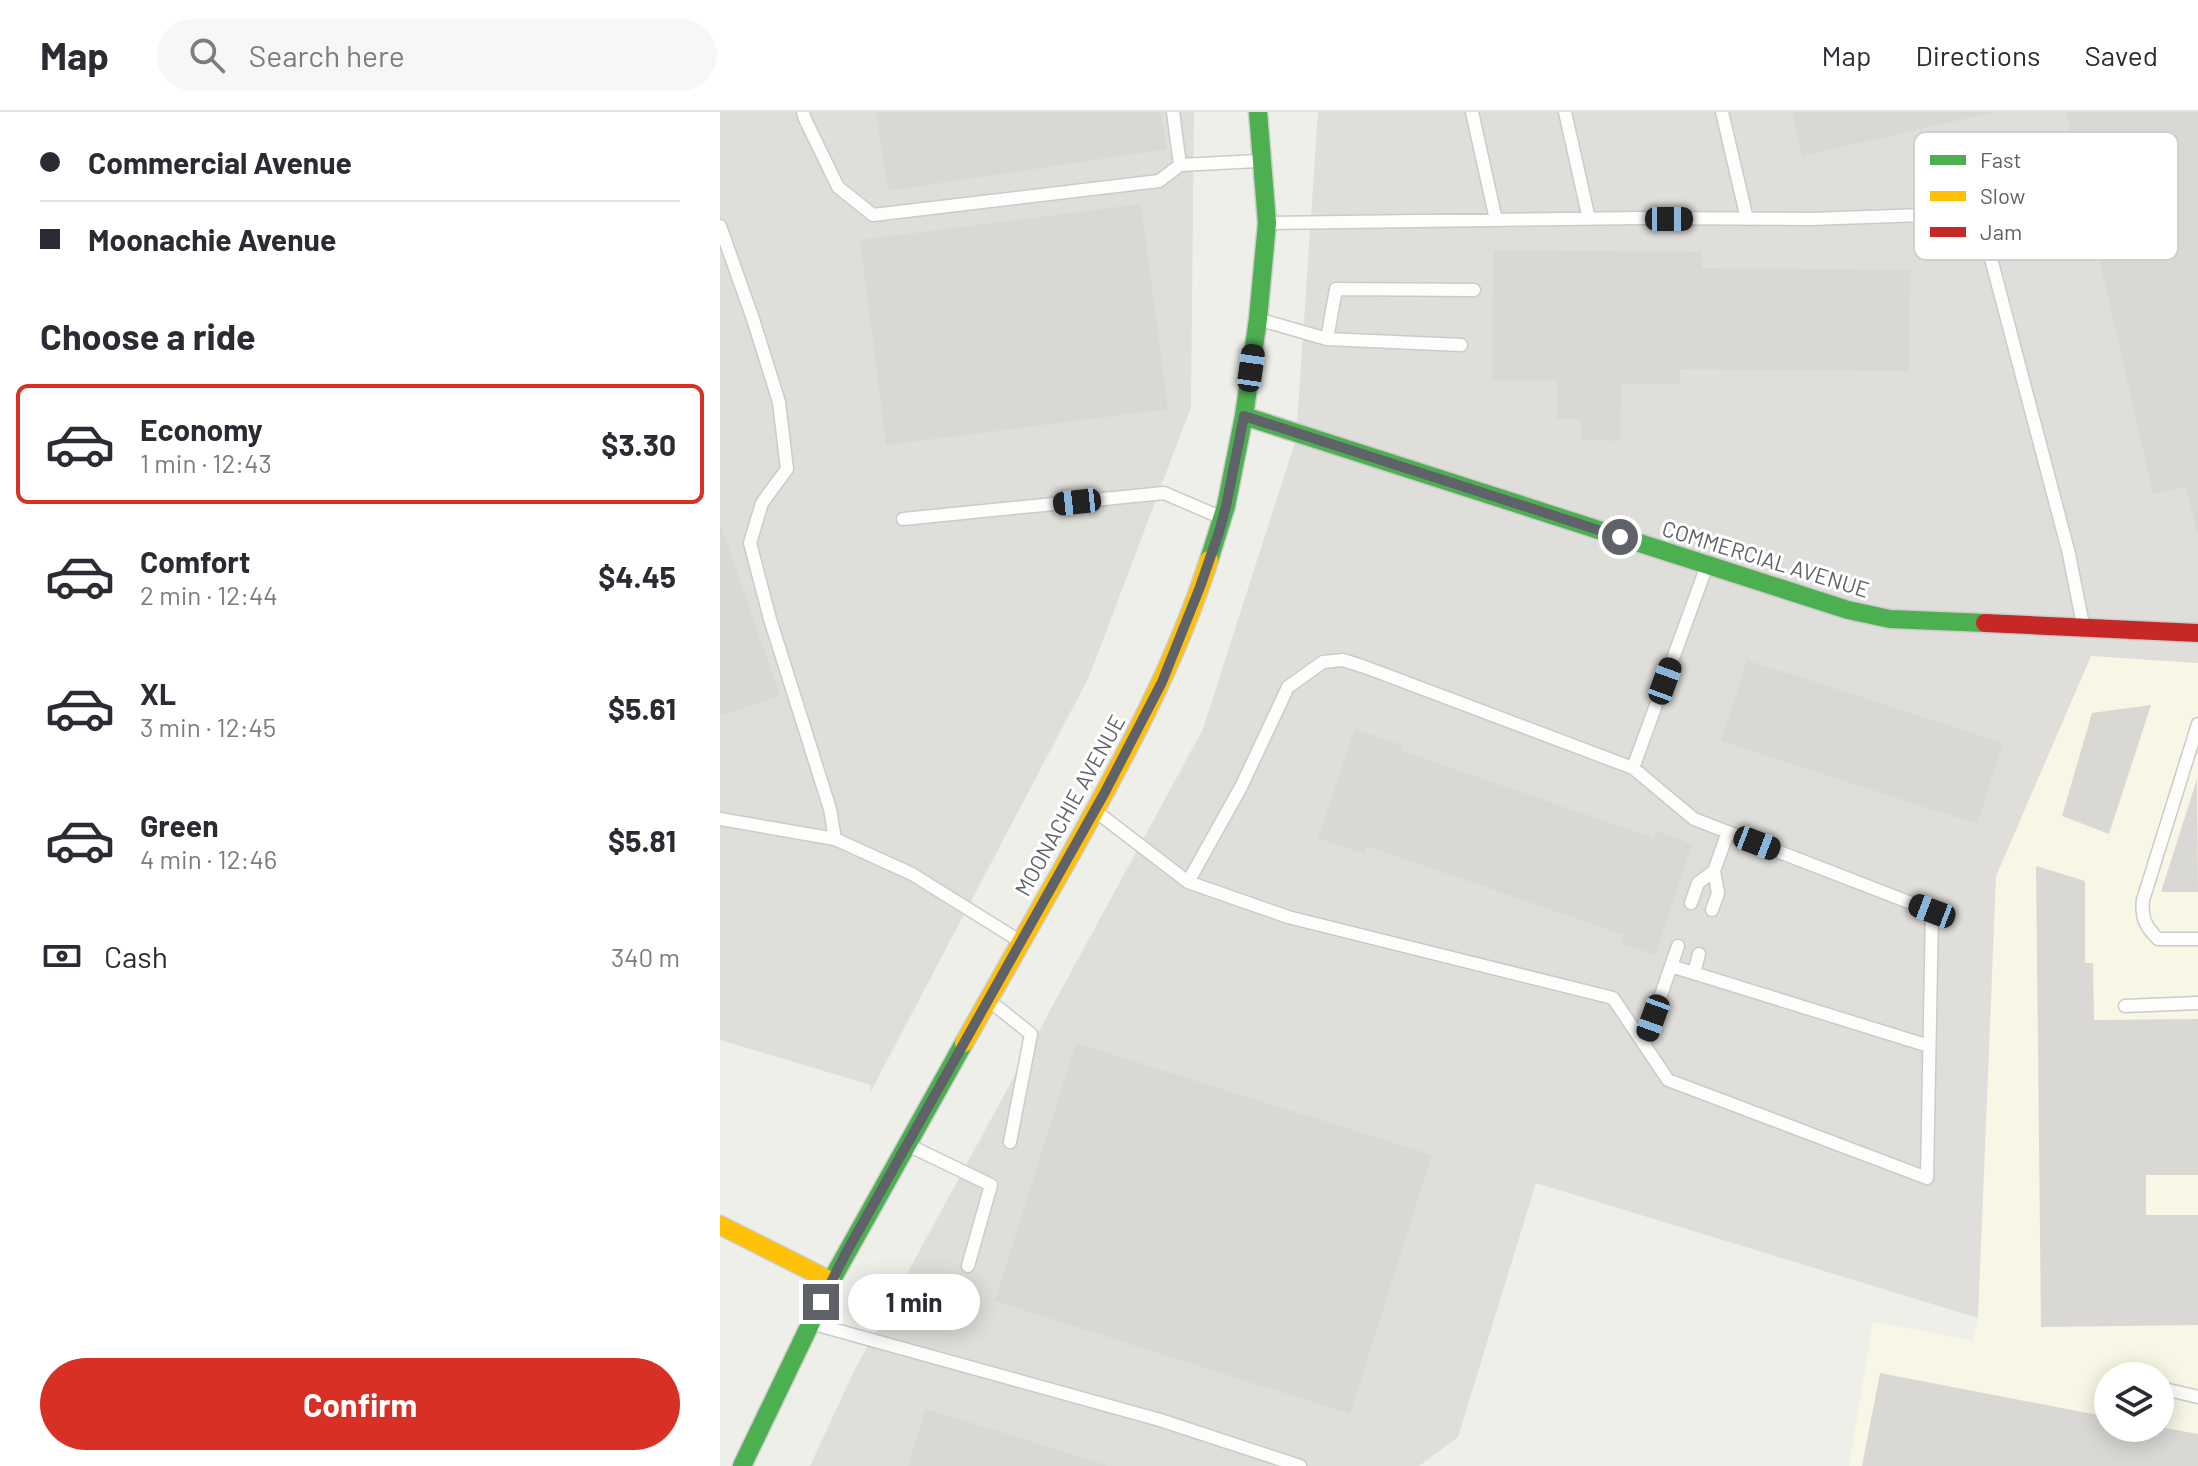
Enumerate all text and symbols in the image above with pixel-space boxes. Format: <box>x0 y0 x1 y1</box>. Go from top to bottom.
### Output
search box <box>157 19 717 91</box>
text: Map <box>40 32 109 78</box>
icon: search <box>185 33 229 77</box>
text: Search here <box>249 37 405 73</box>
text: Map <box>1822 38 1871 72</box>
text: Directions <box>1915 38 2041 72</box>
text: Saved <box>2085 38 2158 72</box>
legend <box>1914 132 2178 260</box>
text: Commercial Avenue <box>88 144 352 180</box>
text: Fast <box>1980 146 2022 172</box>
text: Slow <box>1980 182 2025 208</box>
car <box>1645 207 1693 231</box>
text: Jam <box>1980 218 2022 244</box>
text: Moonachie Avenue <box>88 221 336 257</box>
text: Choose a ride <box>40 314 256 357</box>
car <box>1236 343 1266 393</box>
icon: car <box>44 408 116 480</box>
text: Economy <box>140 411 263 447</box>
text: $3.30 <box>601 426 676 462</box>
text: 1 min · 12:43 <box>140 447 272 478</box>
car <box>1052 488 1102 516</box>
street label: COMMERCIAL AVENUE <box>1659 514 1873 602</box>
route start <box>1602 519 1638 555</box>
icon: car <box>44 540 116 612</box>
text: Comfort <box>140 543 250 579</box>
text: $4.45 <box>598 558 676 594</box>
text: 2 min · 12:44 <box>140 579 278 610</box>
car <box>1646 654 1684 708</box>
icon: car <box>44 672 116 744</box>
text: XL <box>140 675 176 711</box>
text: $5.61 <box>608 690 676 726</box>
street label: MOONACHIE AVENUE <box>1008 710 1130 900</box>
text: 3 min · 12:45 <box>140 711 276 742</box>
icon: car <box>44 804 116 876</box>
text: Green <box>140 807 219 843</box>
text: $5.81 <box>608 822 676 858</box>
car <box>1730 823 1784 863</box>
text: 4 min · 12:46 <box>140 843 277 874</box>
car <box>1905 891 1959 931</box>
icon: cash <box>40 934 84 978</box>
text: Cash <box>104 938 168 974</box>
text: 340 m <box>611 941 680 972</box>
car <box>1634 991 1672 1045</box>
callout: 1 min <box>849 1274 981 1330</box>
route end <box>803 1284 839 1320</box>
text: 1 min <box>886 1286 942 1317</box>
button: Confirm <box>40 1358 680 1450</box>
map controls <box>2094 1362 2174 1442</box>
button: layers <box>2094 1362 2174 1442</box>

